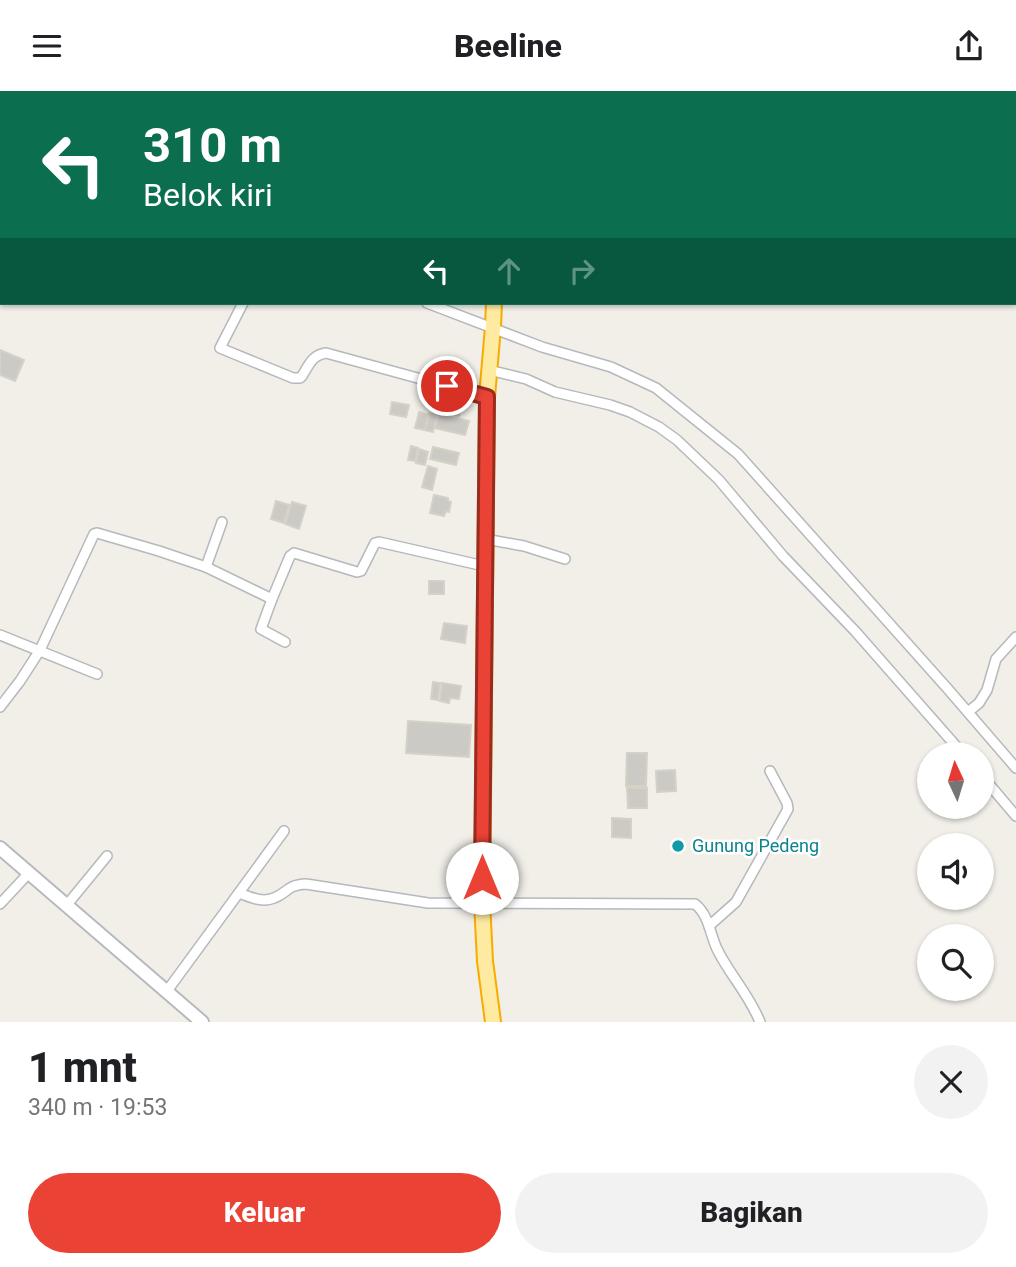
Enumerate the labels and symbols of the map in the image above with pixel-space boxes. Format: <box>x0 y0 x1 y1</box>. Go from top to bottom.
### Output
pin <box>417 356 477 416</box>
north arrow <box>917 742 994 819</box>
place label: Gunung Pedeng <box>692 835 819 856</box>
marker: Gunung Pedeng <box>670 838 686 854</box>
position arrow <box>445 841 519 915</box>

